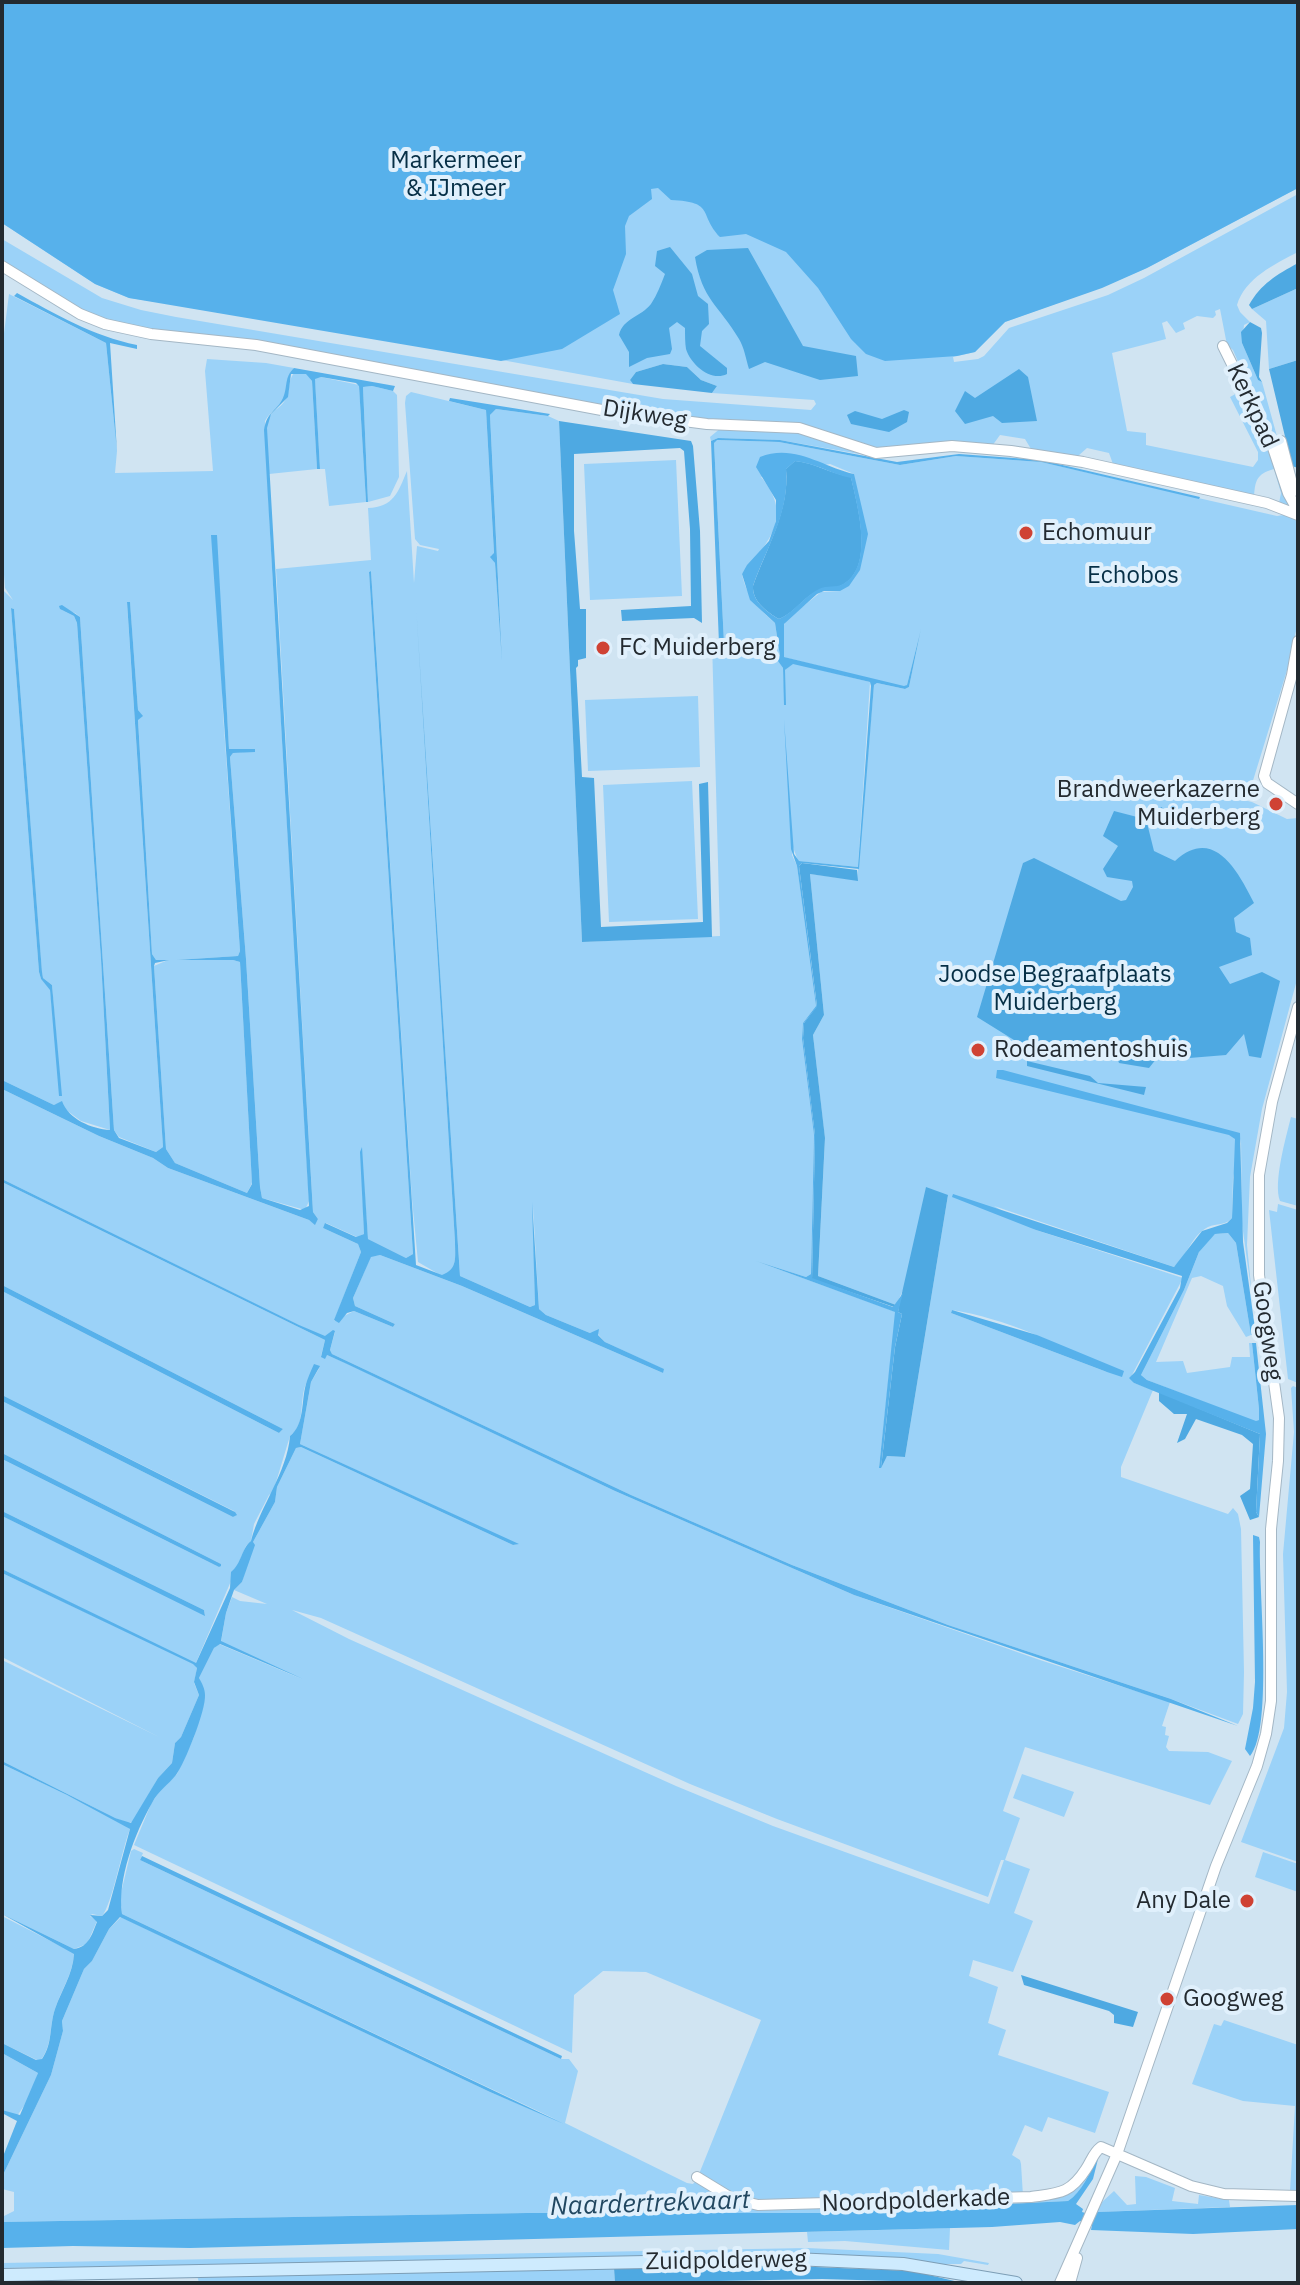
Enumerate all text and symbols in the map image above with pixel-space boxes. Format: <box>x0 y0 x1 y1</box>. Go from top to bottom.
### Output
park label: Markermeer & IJmeer <box>390 147 522 203</box>
street label: Kerkpad <box>1220 359 1284 453</box>
street label: Dijkweg <box>601 394 689 436</box>
place label: Echomuur <box>1042 519 1152 547</box>
marker: Echomuur <box>1017 524 1035 542</box>
park label: Echobos <box>1087 562 1179 590</box>
place label: FC Muiderberg <box>619 634 776 662</box>
marker: FC Muiderberg <box>594 639 612 657</box>
place label: Brandweerkazerne Muiderberg <box>1057 776 1260 832</box>
marker: Brandweerkazerne Muiderberg <box>1267 795 1285 813</box>
park label: Joodse Begraafplaats Muiderberg <box>938 961 1172 1017</box>
place label: Rodeamentoshuis <box>994 1036 1189 1064</box>
marker: Rodeamentoshuis <box>969 1041 987 1059</box>
street label: Googweg <box>1246 1279 1288 1383</box>
place label: Any Dale <box>1136 1887 1231 1915</box>
marker: Any Dale <box>1238 1892 1256 1910</box>
place label: Googweg <box>1183 1985 1283 2013</box>
marker: Googweg <box>1158 1990 1176 2008</box>
street label: Noordpolderkade <box>821 2183 1011 2219</box>
water label: Naardertrekvaart <box>550 2185 750 2223</box>
street label: Zuidpolderweg <box>645 2245 807 2277</box>

